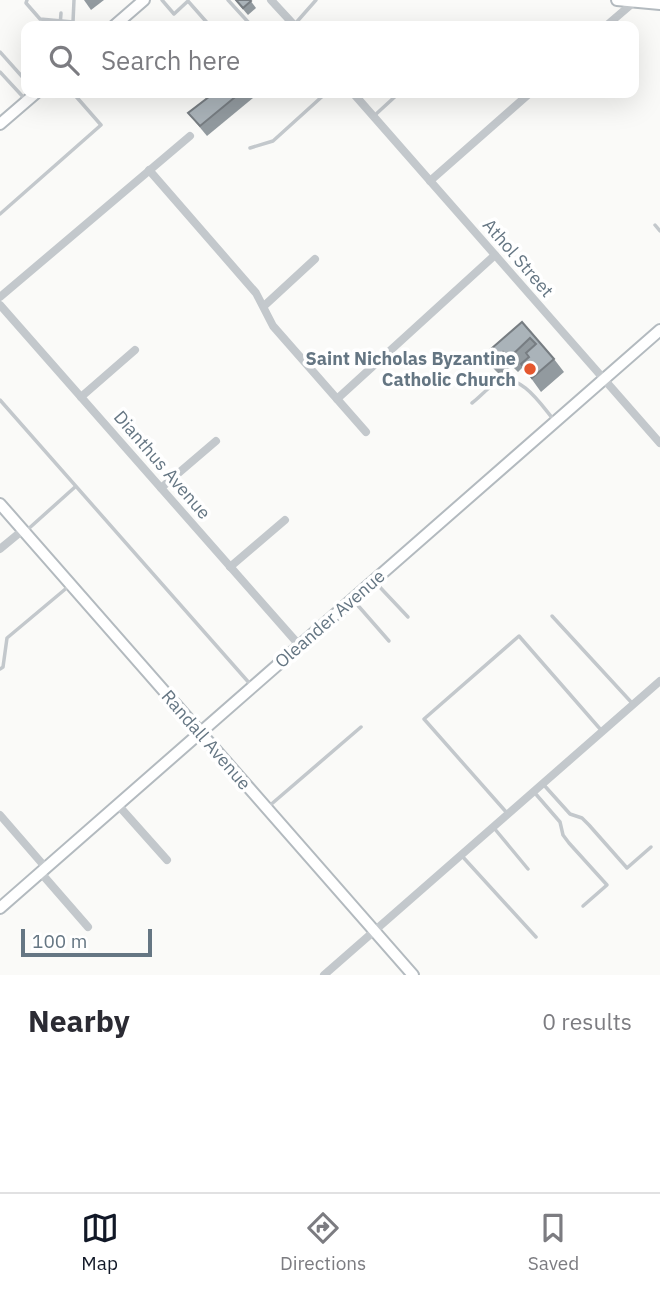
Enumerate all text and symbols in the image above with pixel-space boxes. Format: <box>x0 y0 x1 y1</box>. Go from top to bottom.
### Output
search box <box>21 21 639 98</box>
icon: search <box>45 41 83 79</box>
text: Search here <box>101 43 240 77</box>
street label: Athol Street <box>478 214 559 302</box>
place label: Saint Nicholas Byzantine Catholic Church <box>306 347 516 391</box>
marker: Saint Nicholas Byzantine Catholic Church <box>522 361 538 377</box>
street label: Dianthus Avenue <box>109 406 216 524</box>
street label: Oleander Avenue <box>270 564 390 673</box>
street label: Randall Avenue <box>157 685 256 795</box>
scale bar <box>21 926 152 958</box>
text: 100 m <box>32 929 87 953</box>
text: Nearby <box>28 1001 130 1040</box>
text: 0 results <box>542 1006 632 1036</box>
tab: Map <box>81 1209 119 1275</box>
tab: Directions <box>280 1209 366 1275</box>
tab: Saved <box>528 1209 579 1275</box>

